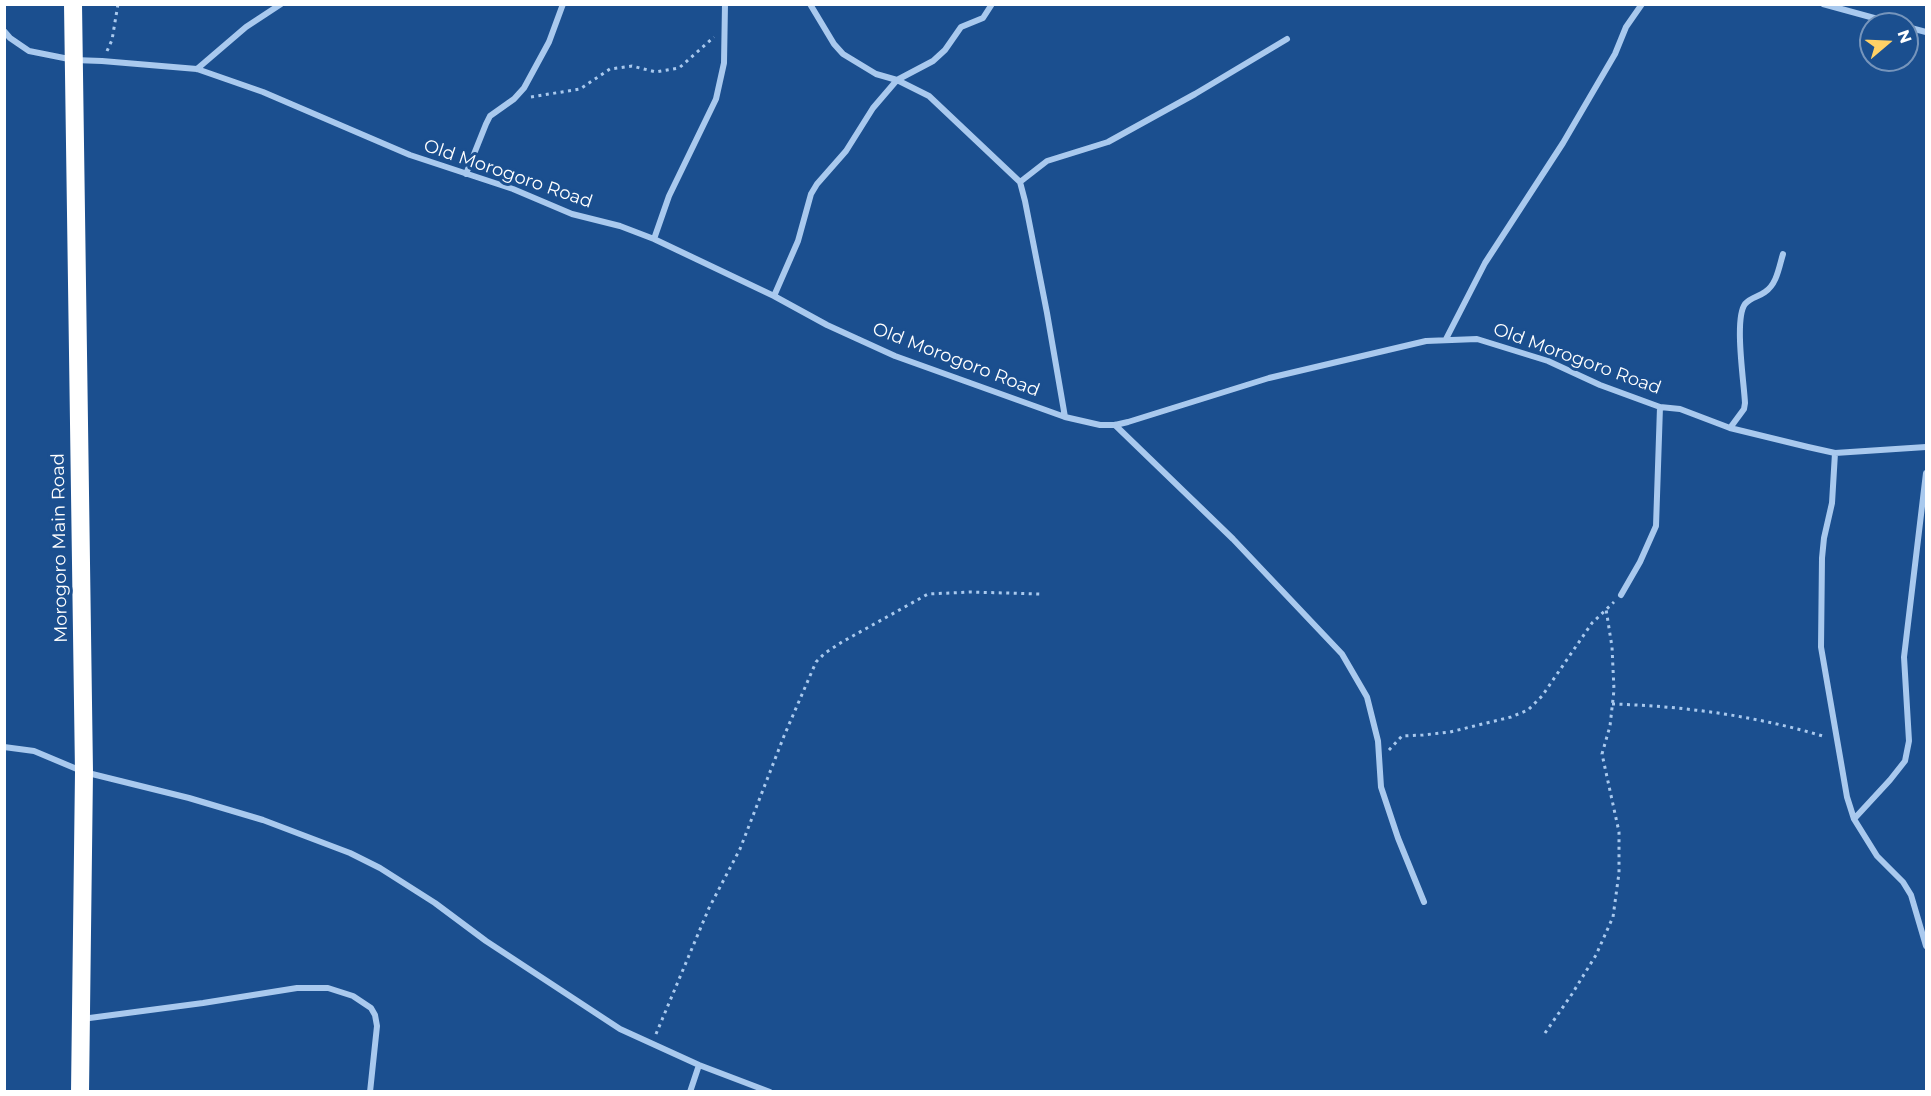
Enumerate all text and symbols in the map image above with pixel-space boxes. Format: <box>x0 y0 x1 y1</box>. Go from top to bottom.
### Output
north arrow <box>1859 12 1919 72</box>
text: N <box>1894 27 1916 46</box>
street label: Old Morogoro Road <box>421 135 595 213</box>
street label: Old Morogoro Road <box>869 318 1043 402</box>
street label: Old Morogoro Road <box>1490 319 1664 399</box>
street label: Morogoro Main Road <box>48 453 72 643</box>

